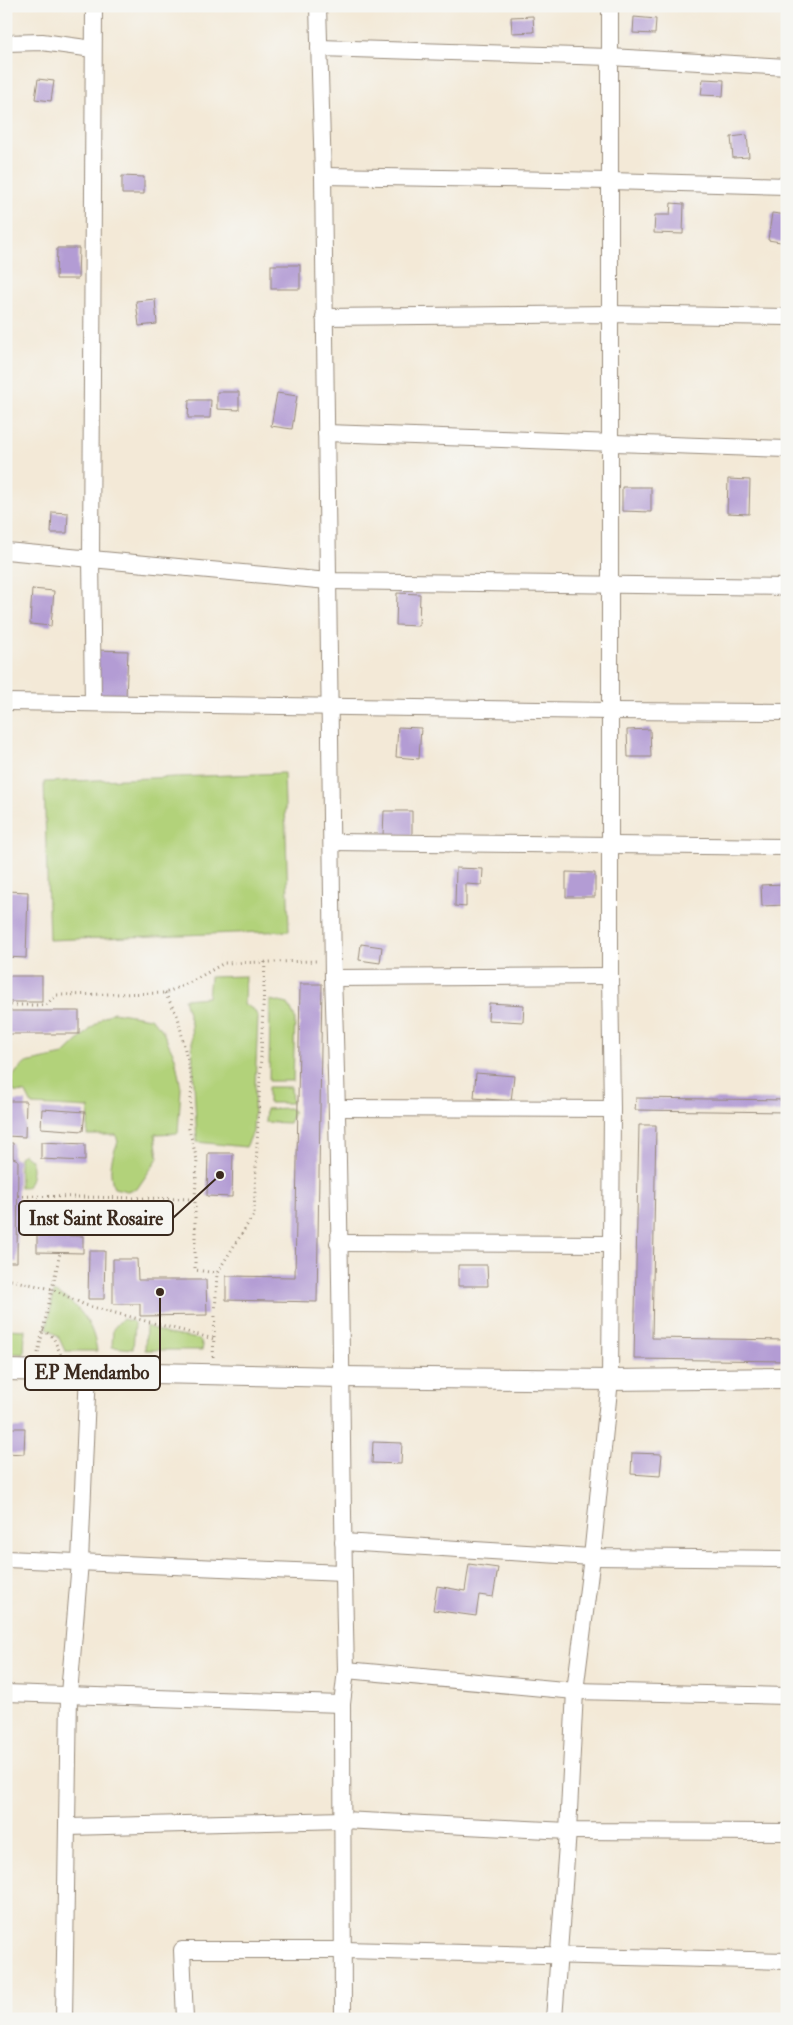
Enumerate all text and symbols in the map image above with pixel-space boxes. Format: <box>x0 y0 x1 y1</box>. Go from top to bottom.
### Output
callout: Inst Saint Rosaire <box>19 1201 173 1235</box>
text: Inst Saint Rosaire <box>29 1207 163 1231</box>
callout: EP Mendambo <box>25 1356 160 1390</box>
text: EP Mendambo <box>35 1361 149 1385</box>

